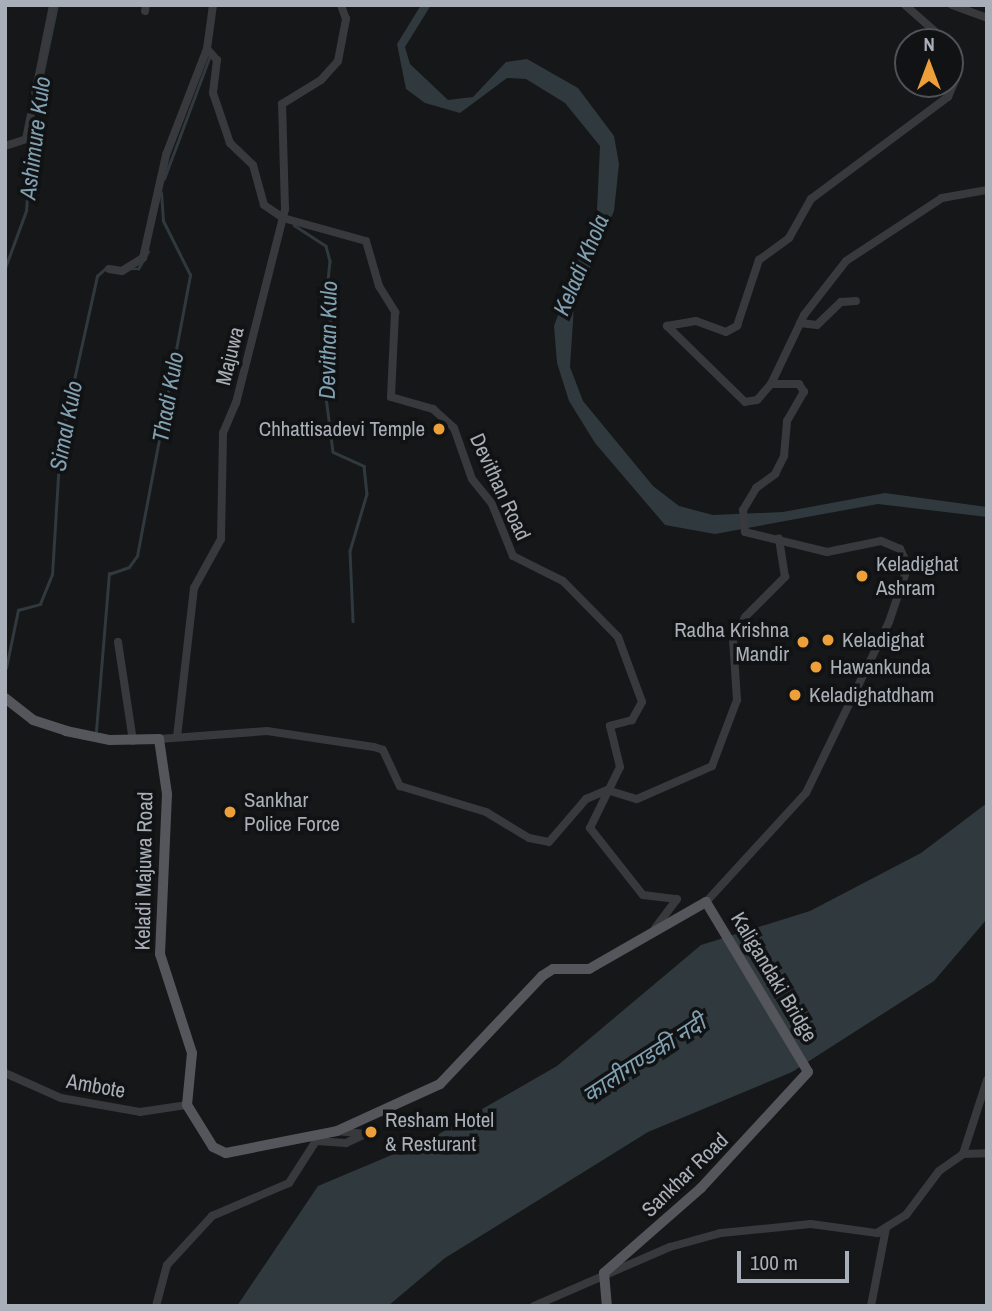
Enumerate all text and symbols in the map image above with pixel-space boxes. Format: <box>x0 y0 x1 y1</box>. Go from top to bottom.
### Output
north arrow <box>894 28 964 98</box>
text: N <box>923 31 935 57</box>
water label: Ashimure Kulo <box>14 75 56 201</box>
water label: Keladi Khola <box>547 210 615 320</box>
water label: Devithan Kulo <box>313 281 343 399</box>
street label: Majuwa <box>211 324 249 388</box>
water label: Thadi Kulo <box>146 350 190 444</box>
water label: Simal Kulo <box>44 379 88 473</box>
place label: Chhattisadevi Temple <box>258 416 425 442</box>
marker: Chhattisadevi Temple <box>431 421 447 437</box>
street label: Devithan Road <box>464 430 536 544</box>
place label: Keladighat Ashram <box>876 551 958 601</box>
marker: Keladighat Ashram <box>854 568 870 584</box>
place label: Radha Krishna Mandir <box>674 617 789 667</box>
place label: Keladighat <box>842 627 924 653</box>
marker: Keladighat <box>820 632 836 648</box>
marker: Radha Krishna Mandir <box>795 634 811 650</box>
place label: Hawankunda <box>830 654 931 680</box>
marker: Hawankunda <box>808 659 824 675</box>
place label: Keladighatdham <box>809 682 934 708</box>
marker: Keladighatdham <box>787 687 803 703</box>
place label: Sankhar Police Force <box>244 787 340 837</box>
street label: Keladi Majuwa Road <box>130 791 158 951</box>
marker: Sankhar Police Force <box>222 804 238 820</box>
street label: Kaligandaki Bridge <box>725 908 823 1046</box>
water label: कालीगण्डकी नदी <box>577 1009 711 1109</box>
street label: Ambote <box>65 1068 127 1104</box>
place label: Resham Hotel & Resturant <box>385 1107 494 1157</box>
marker: Resham Hotel & Resturant <box>363 1124 379 1140</box>
street label: Sankhar Road <box>637 1128 733 1222</box>
scale bar <box>740 1238 852 1282</box>
text: 100 m <box>750 1248 798 1277</box>

